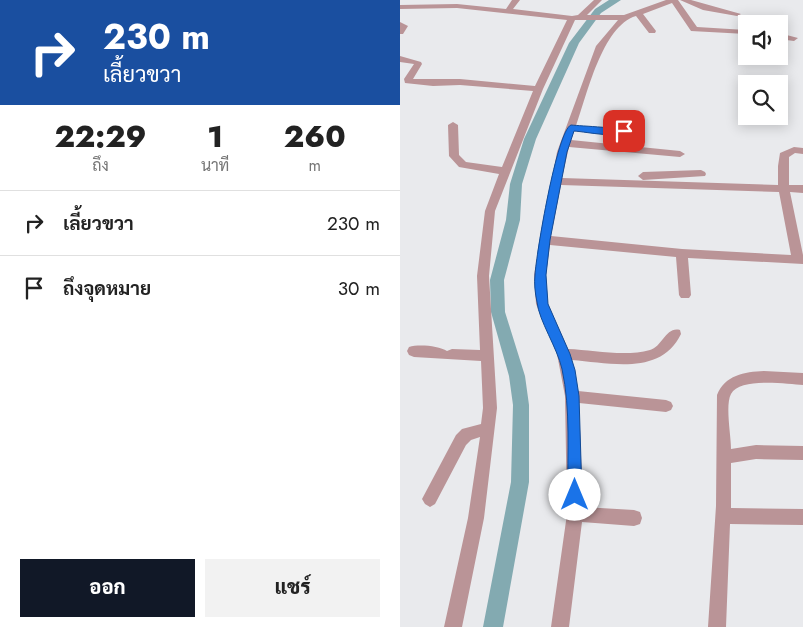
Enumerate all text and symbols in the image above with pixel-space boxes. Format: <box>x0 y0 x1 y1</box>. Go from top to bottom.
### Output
text: 230 m <box>103 12 210 62</box>
map controls <box>738 15 788 125</box>
button: sound <box>738 15 788 65</box>
icon: right <box>20 20 85 85</box>
text: เลี้ยวขวา <box>103 58 181 90</box>
button: search <box>738 75 788 125</box>
pin <box>603 110 645 152</box>
text: 22:29 <box>54 115 147 158</box>
text: 1 <box>207 115 223 158</box>
text: 260 <box>284 115 346 158</box>
icon: arrive <box>610 117 638 145</box>
text: ถึง <box>92 154 109 177</box>
text: นาที <box>201 154 229 177</box>
text: m <box>308 154 321 177</box>
icon: right <box>20 209 48 237</box>
text: เลี้ยวขวา <box>63 210 134 237</box>
text: 230 m <box>327 210 380 237</box>
icon: arrive <box>20 274 48 302</box>
text: ถึงจุดหมาย <box>63 275 151 302</box>
text: 30 m <box>338 275 380 302</box>
position arrow <box>548 468 600 520</box>
button: ออก <box>20 559 195 617</box>
button: แชร์ <box>205 559 380 617</box>

